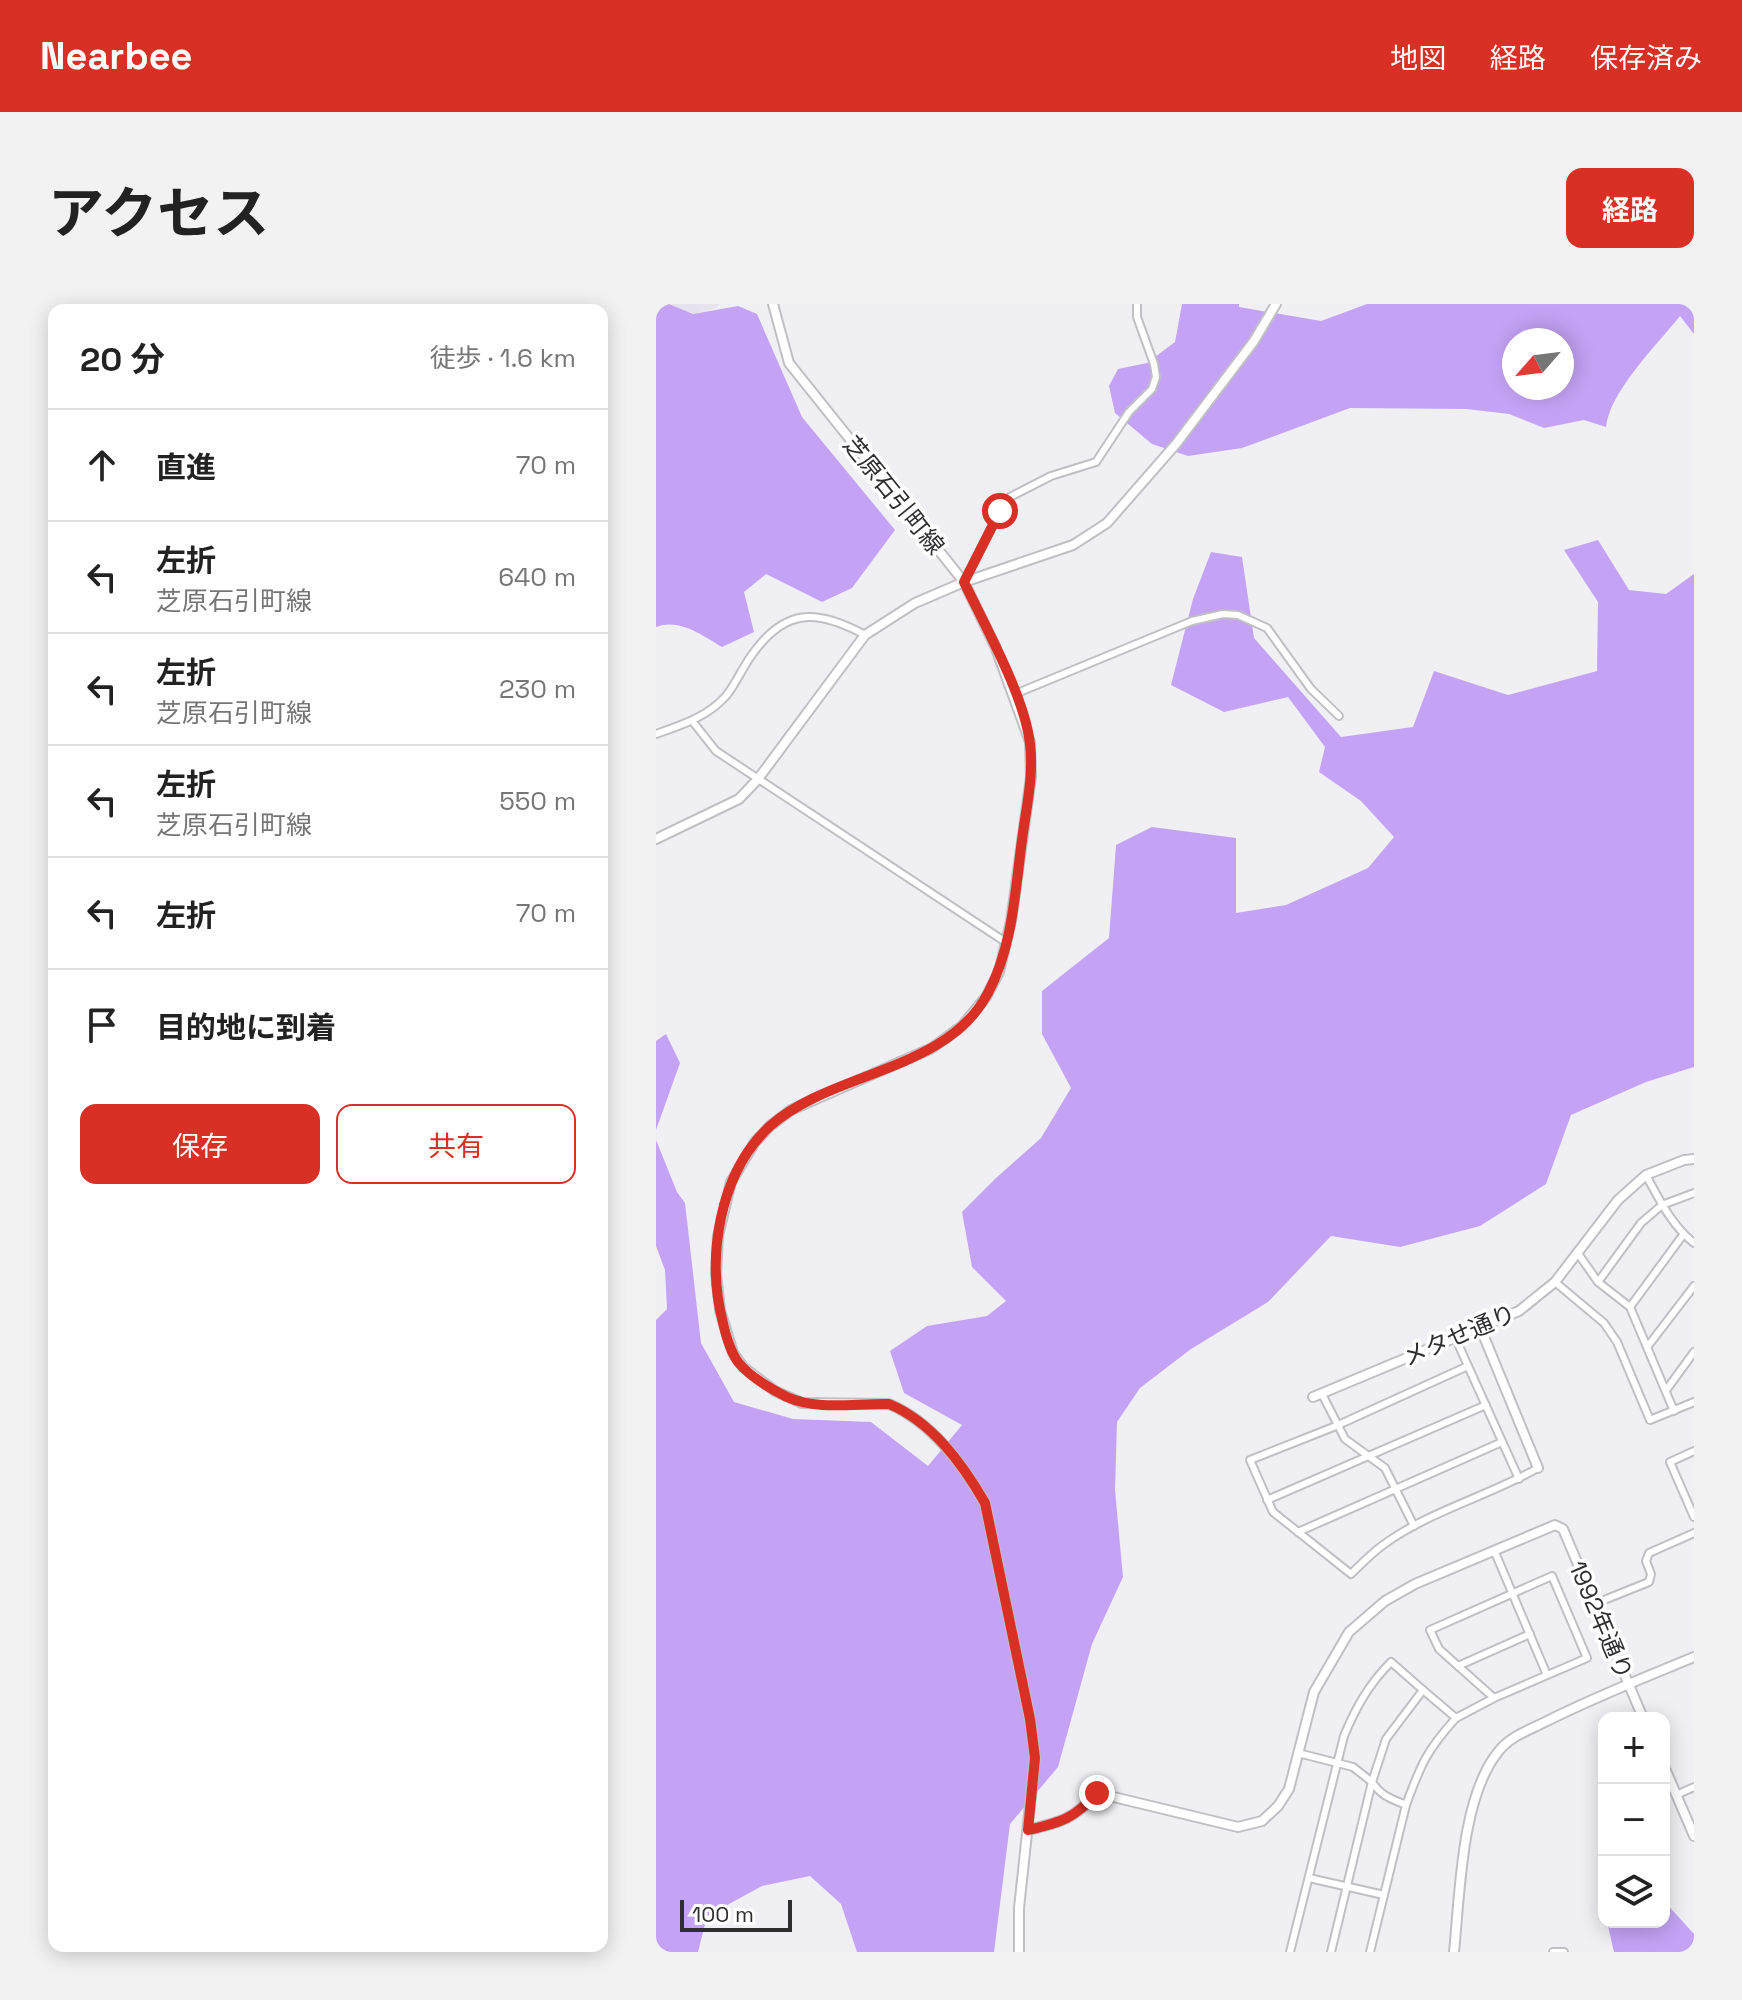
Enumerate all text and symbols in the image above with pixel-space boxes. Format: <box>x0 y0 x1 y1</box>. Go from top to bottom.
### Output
text: Nearbee <box>40 32 193 80</box>
text: 地図 <box>1390 40 1446 76</box>
text: 経路 <box>1490 40 1546 76</box>
text: 保存済み <box>1590 40 1702 76</box>
button: 経路 <box>1566 168 1694 248</box>
text: アクセス <box>48 178 269 249</box>
north arrow <box>1502 328 1574 400</box>
text: 20 分 <box>80 338 165 381</box>
text: 徒歩 · 1.6 km <box>430 341 576 375</box>
street label: 芝原石引町線 <box>837 429 951 561</box>
icon: ahead <box>80 443 124 487</box>
text: 直進 <box>156 448 216 487</box>
text: 70 m <box>516 448 576 482</box>
route start <box>982 493 1018 529</box>
text: 左折 <box>156 541 216 580</box>
icon: left <box>80 555 124 599</box>
text: 640 m <box>498 560 576 594</box>
text: 芝原石引町線 <box>156 584 312 618</box>
text: 左折 <box>156 653 216 692</box>
icon: left <box>80 667 124 711</box>
text: 230 m <box>499 672 576 706</box>
text: 芝原石引町線 <box>156 696 312 730</box>
text: 左折 <box>156 765 216 804</box>
icon: left <box>80 779 124 823</box>
text: 550 m <box>499 784 576 818</box>
text: 芝原石引町線 <box>156 808 312 842</box>
icon: left <box>80 891 124 935</box>
text: 左折 <box>156 896 216 935</box>
text: 70 m <box>516 896 576 930</box>
icon: arrive <box>80 1003 124 1047</box>
text: 目的地に到着 <box>156 1008 336 1047</box>
button: 保存 <box>80 1104 320 1184</box>
button: 共有 <box>336 1104 576 1184</box>
street label: メタせ通り <box>1398 1297 1520 1373</box>
street label: 1992年通り <box>1562 1556 1640 1684</box>
map controls <box>1598 1712 1670 1928</box>
button: + <box>1598 1712 1670 1784</box>
route end <box>1079 1775 1115 1811</box>
button: − <box>1598 1784 1670 1856</box>
button: layers <box>1598 1856 1670 1928</box>
scale bar <box>680 1896 792 1932</box>
text: 100 m <box>692 1900 754 1928</box>

